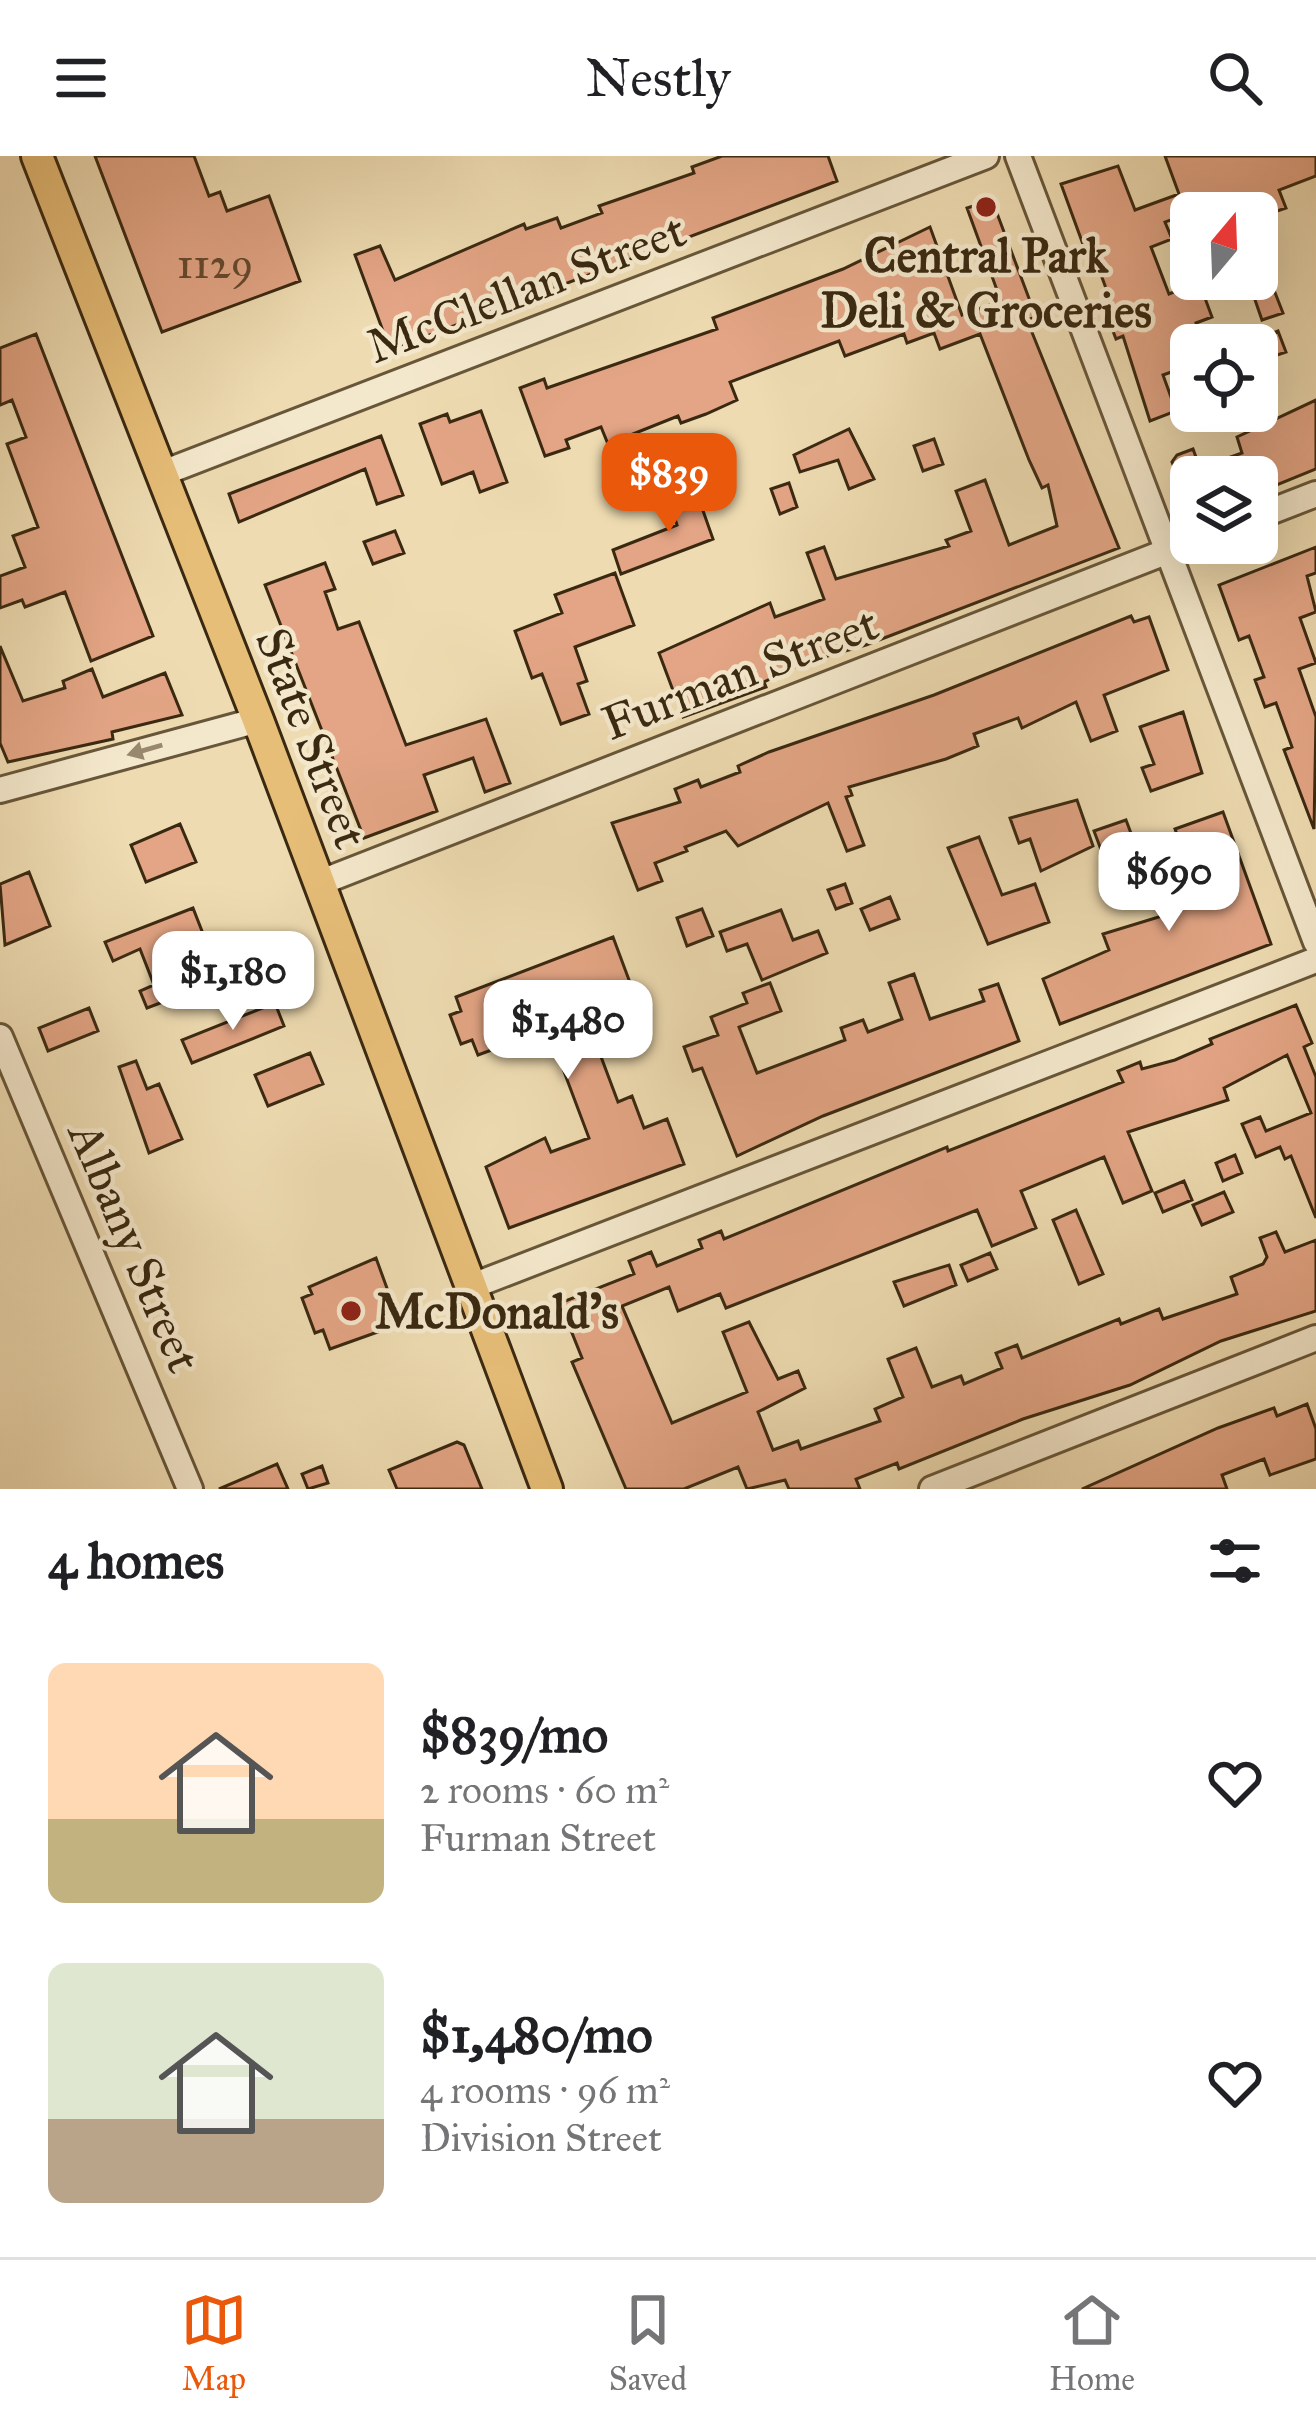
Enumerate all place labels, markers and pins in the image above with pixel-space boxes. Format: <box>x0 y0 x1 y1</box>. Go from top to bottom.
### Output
marker: Central Park Deli & Groceries <box>973 194 999 220</box>
place label: Central Park Deli & Groceries <box>820 226 1152 340</box>
pin: $839 <box>598 433 740 535</box>
pin: $690 <box>1098 832 1240 934</box>
pin: $1,180 <box>135 931 331 1033</box>
pin: $1,480 <box>470 980 666 1082</box>
place label: McDonald's <box>375 1282 619 1341</box>
marker: McDonald's <box>338 1298 364 1324</box>

